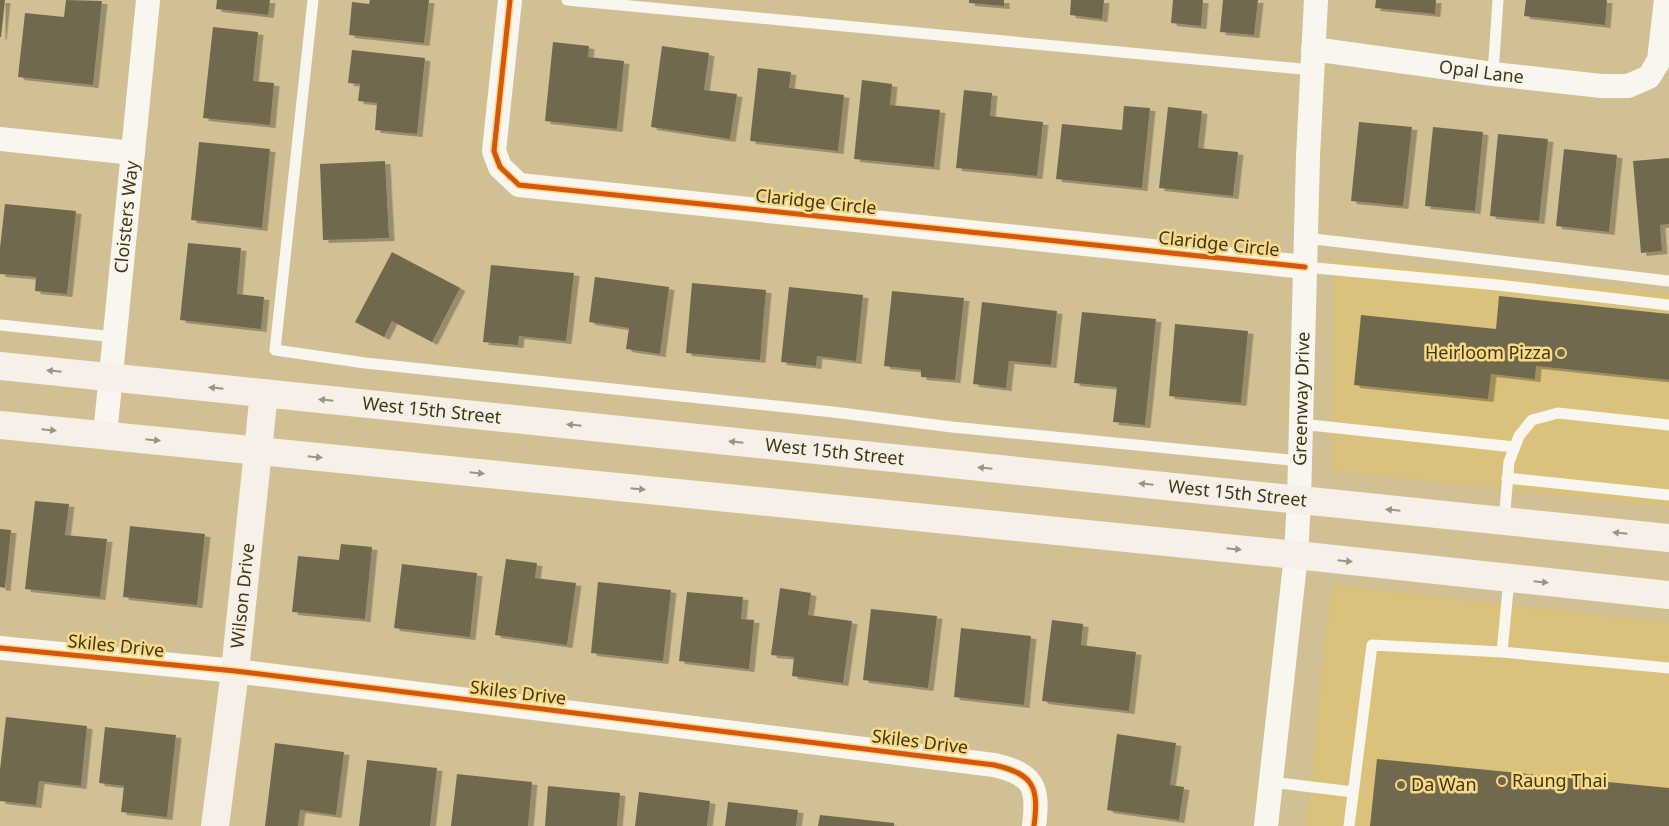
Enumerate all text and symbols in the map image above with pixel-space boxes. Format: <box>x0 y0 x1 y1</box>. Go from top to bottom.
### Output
street label: Opal Lane <box>1438 54 1525 88</box>
street label: Cloisters Way <box>108 159 143 275</box>
street label: Claridge Circle <box>754 183 878 219</box>
street label: Claridge Circle <box>1157 225 1281 261</box>
street label: Greenway Drive <box>1287 331 1314 466</box>
place label: Heirloom Pizza <box>1425 340 1551 364</box>
marker: Heirloom Pizza <box>1555 347 1567 359</box>
one-way arrow <box>46 367 62 375</box>
one-way arrow <box>207 384 223 392</box>
street label: West 15th Street <box>361 390 503 429</box>
one-way arrow <box>317 396 333 404</box>
one-way arrow <box>566 421 582 429</box>
one-way arrow <box>41 426 57 434</box>
street label: West 15th Street <box>764 432 906 470</box>
one-way arrow <box>146 436 162 444</box>
one-way arrow <box>728 438 744 446</box>
one-way arrow <box>307 453 323 461</box>
one-way arrow <box>976 463 992 471</box>
one-way arrow <box>469 469 485 477</box>
street label: West 15th Street <box>1167 473 1309 512</box>
one-way arrow <box>1138 480 1154 488</box>
one-way arrow <box>631 486 647 494</box>
one-way arrow <box>1385 506 1401 514</box>
one-way arrow <box>1612 529 1628 537</box>
street label: Wilson Drive <box>224 542 259 650</box>
one-way arrow <box>1226 545 1242 553</box>
one-way arrow <box>1337 557 1353 565</box>
one-way arrow <box>1534 578 1550 586</box>
street label: Skiles Drive <box>67 628 165 662</box>
street label: Skiles Drive <box>469 674 568 710</box>
street label: Skiles Drive <box>871 723 970 759</box>
place label: Raung Thai <box>1512 768 1607 792</box>
place label: Da Wan <box>1411 772 1477 796</box>
marker: Raung Thai <box>1496 775 1508 787</box>
marker: Da Wan <box>1395 779 1407 791</box>

